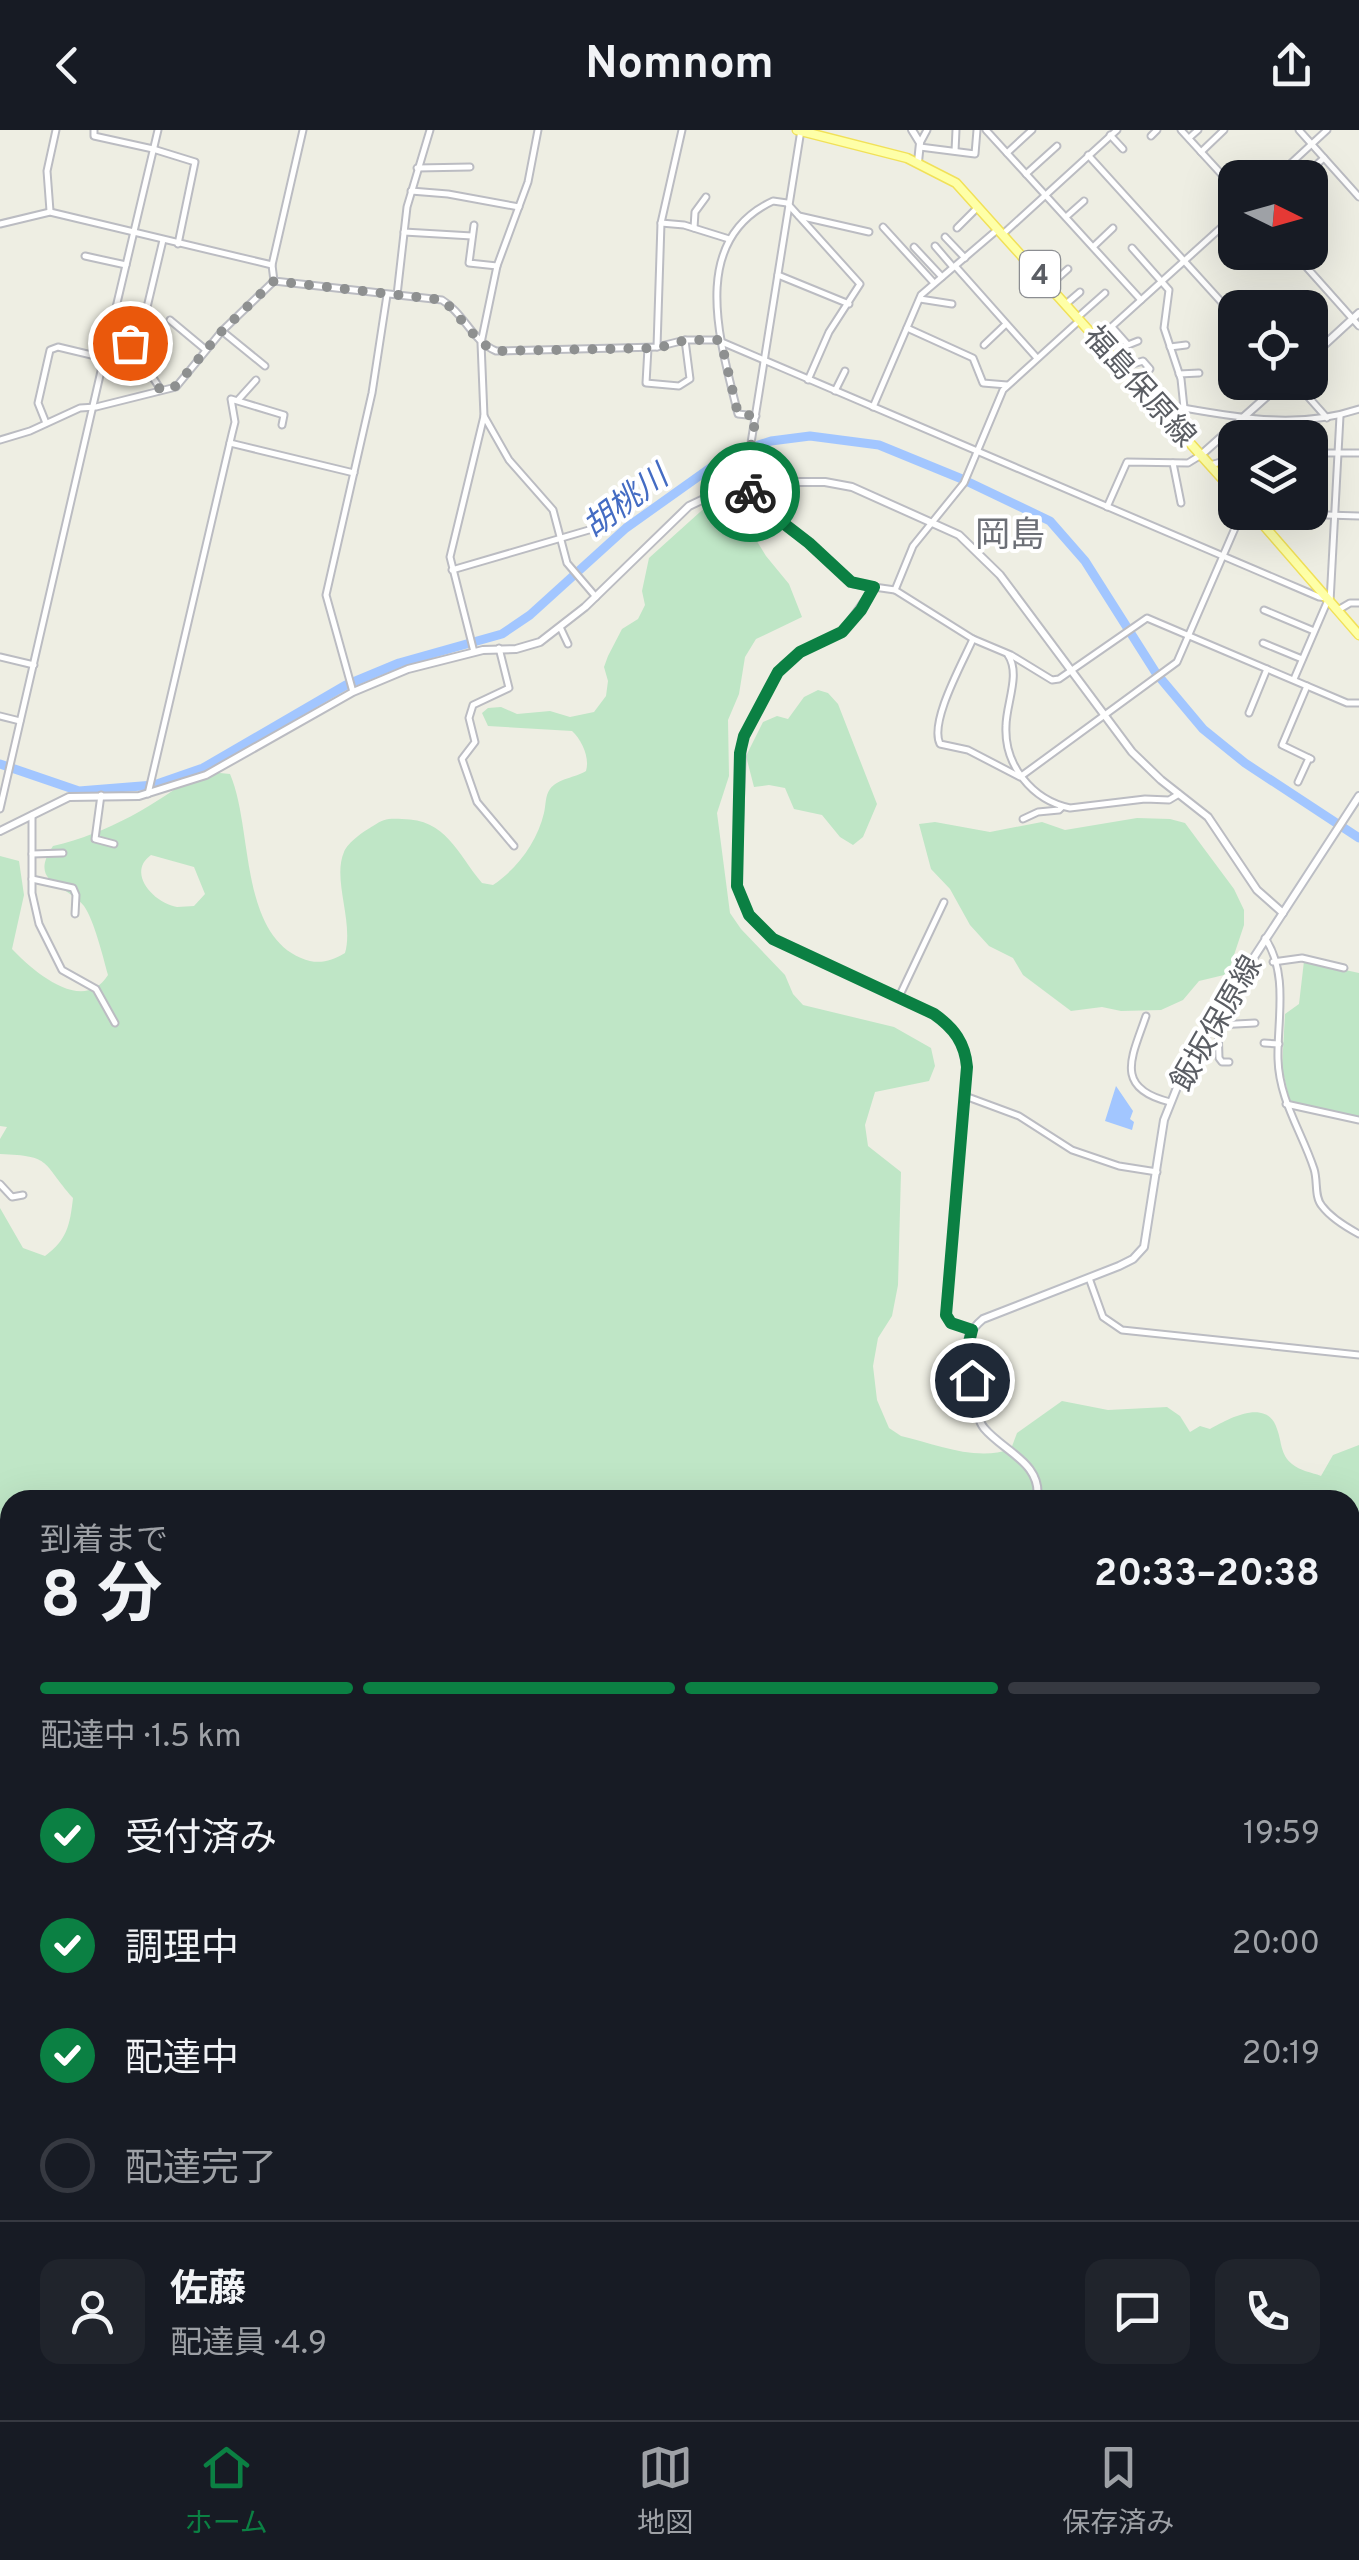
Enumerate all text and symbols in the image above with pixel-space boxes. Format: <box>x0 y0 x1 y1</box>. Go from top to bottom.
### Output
text: Nomnom <box>585 37 774 94</box>
icon: back <box>40 38 95 93</box>
icon: share <box>1264 38 1319 93</box>
north arrow <box>1218 160 1328 270</box>
map controls <box>1218 160 1328 530</box>
road number: 4 <box>1020 251 1060 297</box>
button: locate <box>1218 290 1328 400</box>
pin <box>88 301 173 386</box>
icon: bag <box>103 316 158 371</box>
street label: 福島保原線 <box>1074 320 1202 456</box>
button: layers <box>1218 420 1328 530</box>
courier <box>700 442 800 542</box>
water label: 胡桃川 <box>576 457 680 548</box>
icon: bike <box>723 465 778 520</box>
district label: 岡島 <box>975 515 1045 559</box>
street label: 飯坂保原線 <box>1165 950 1272 1098</box>
pin <box>930 1338 1015 1423</box>
icon: home <box>945 1353 1000 1408</box>
text: 到着まで <box>40 1522 168 1562</box>
text: 20:33–20:38 <box>1094 1551 1320 1600</box>
text: 8 分 <box>40 1558 162 1640</box>
text: 配達中 · 1.5 km <box>40 1718 242 1758</box>
icon: check <box>40 1808 95 1863</box>
text: 19:59 <box>1243 1815 1320 1855</box>
text: 受付済み <box>125 1816 277 1865</box>
icon: check <box>40 1918 95 1973</box>
text: 20:00 <box>1232 1925 1320 1965</box>
text: 調理中 <box>125 1926 239 1975</box>
icon: check <box>40 2028 95 2083</box>
text: 20:19 <box>1242 2035 1320 2075</box>
text: 配達中 <box>125 2036 239 2085</box>
text: 配達完了 <box>125 2146 277 2195</box>
button: person <box>40 2259 145 2364</box>
button: chat <box>1085 2259 1190 2364</box>
button: phone <box>1215 2259 1320 2364</box>
text: 佐藤 <box>170 2267 246 2316</box>
text: 配達員 · 4.9 <box>170 2325 327 2365</box>
tab: ホーム <box>185 2440 268 2543</box>
tab: 地図 <box>637 2440 693 2543</box>
tab: 保存済み <box>1062 2440 1174 2543</box>

